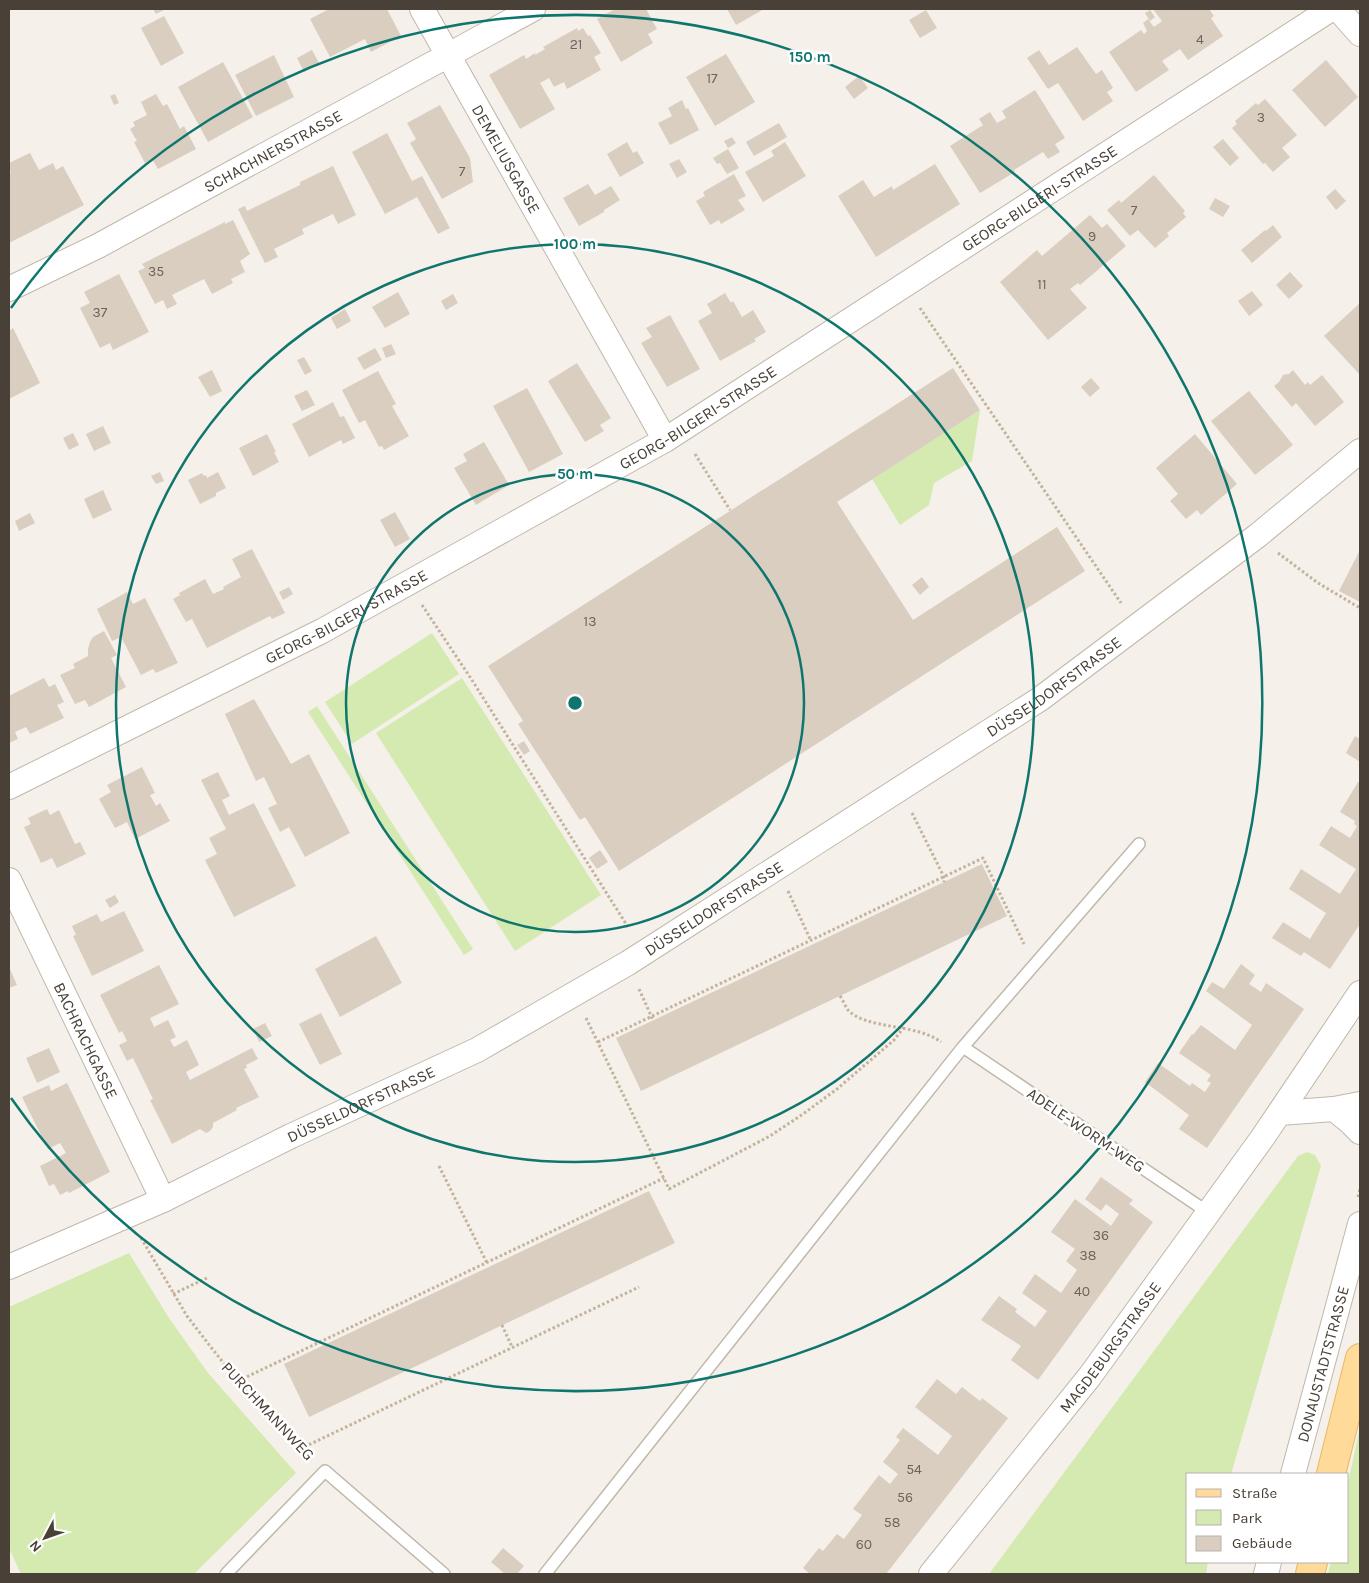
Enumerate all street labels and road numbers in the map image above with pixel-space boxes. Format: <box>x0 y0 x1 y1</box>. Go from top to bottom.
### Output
street label: DEMELIUSGASSE <box>468 101 545 217</box>
street label: SCHACHNERSTRASSE <box>200 105 345 196</box>
street label: GEORG-BILGERI-STRASSE <box>958 141 1121 255</box>
street label: GEORG-BILGERI-STRASSE <box>616 361 780 473</box>
street label: GEORG-BILGERI-STRASSE <box>262 565 431 667</box>
street label: DÜSSELDORFSTRASSE <box>983 632 1125 740</box>
street label: DÜSSELDORFSTRASSE <box>641 857 787 960</box>
street label: BACHRACHGASSE <box>50 979 122 1102</box>
street label: DÜSSELDORFSTRASSE <box>284 1061 438 1146</box>
street label: ADELE-WORM-WEG <box>1024 1084 1148 1176</box>
street label: MAGDEBURGSTRASSE <box>1055 1278 1165 1416</box>
street label: DONAUSTADTSTRASSE <box>1292 1283 1353 1444</box>
street label: PURCHMANNWEG <box>217 1358 319 1464</box>

